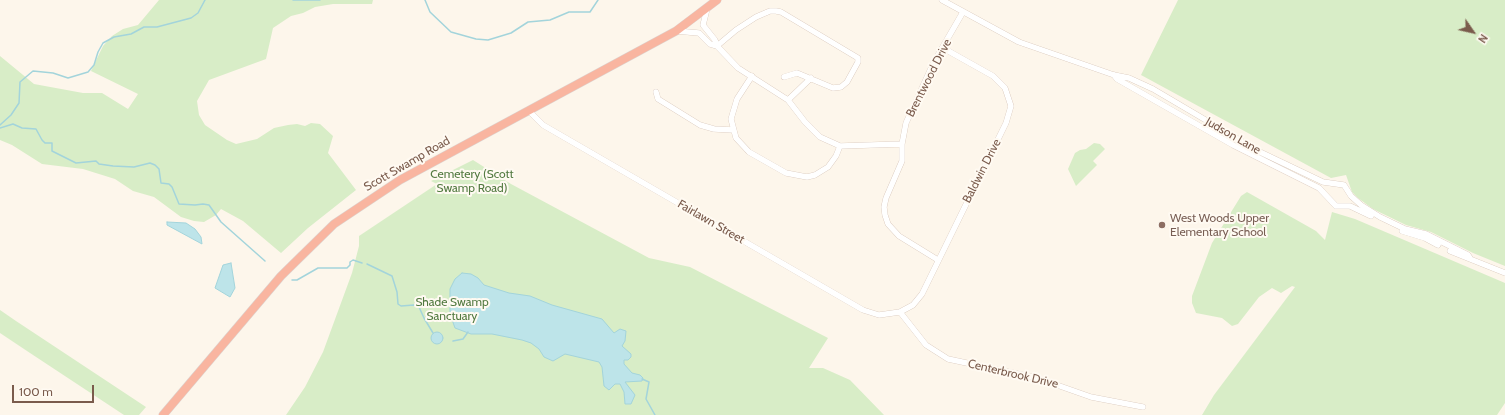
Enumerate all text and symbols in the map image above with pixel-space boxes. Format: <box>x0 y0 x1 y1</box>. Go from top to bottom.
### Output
north arrow <box>1453 12 1493 52</box>
text: N <box>1475 32 1491 46</box>
street label: Brentwood Drive <box>903 37 955 119</box>
street label: Judson Lane <box>1203 114 1263 158</box>
street label: Scott Swamp Road <box>361 134 453 194</box>
street label: Baldwin Drive <box>960 137 1004 205</box>
park label: Cemetery (Scott Swamp Road) <box>430 167 514 195</box>
street label: Fairlawn Street <box>675 197 747 247</box>
place label: West Woods Upper Elementary School <box>1170 211 1269 239</box>
marker: West Woods Upper Elementary School <box>1157 220 1167 230</box>
park label: Shade Swamp Sanctuary <box>415 295 489 323</box>
street label: Centerbrook Drive <box>966 357 1060 391</box>
scale bar <box>14 377 96 403</box>
text: 100 m <box>19 384 53 399</box>

